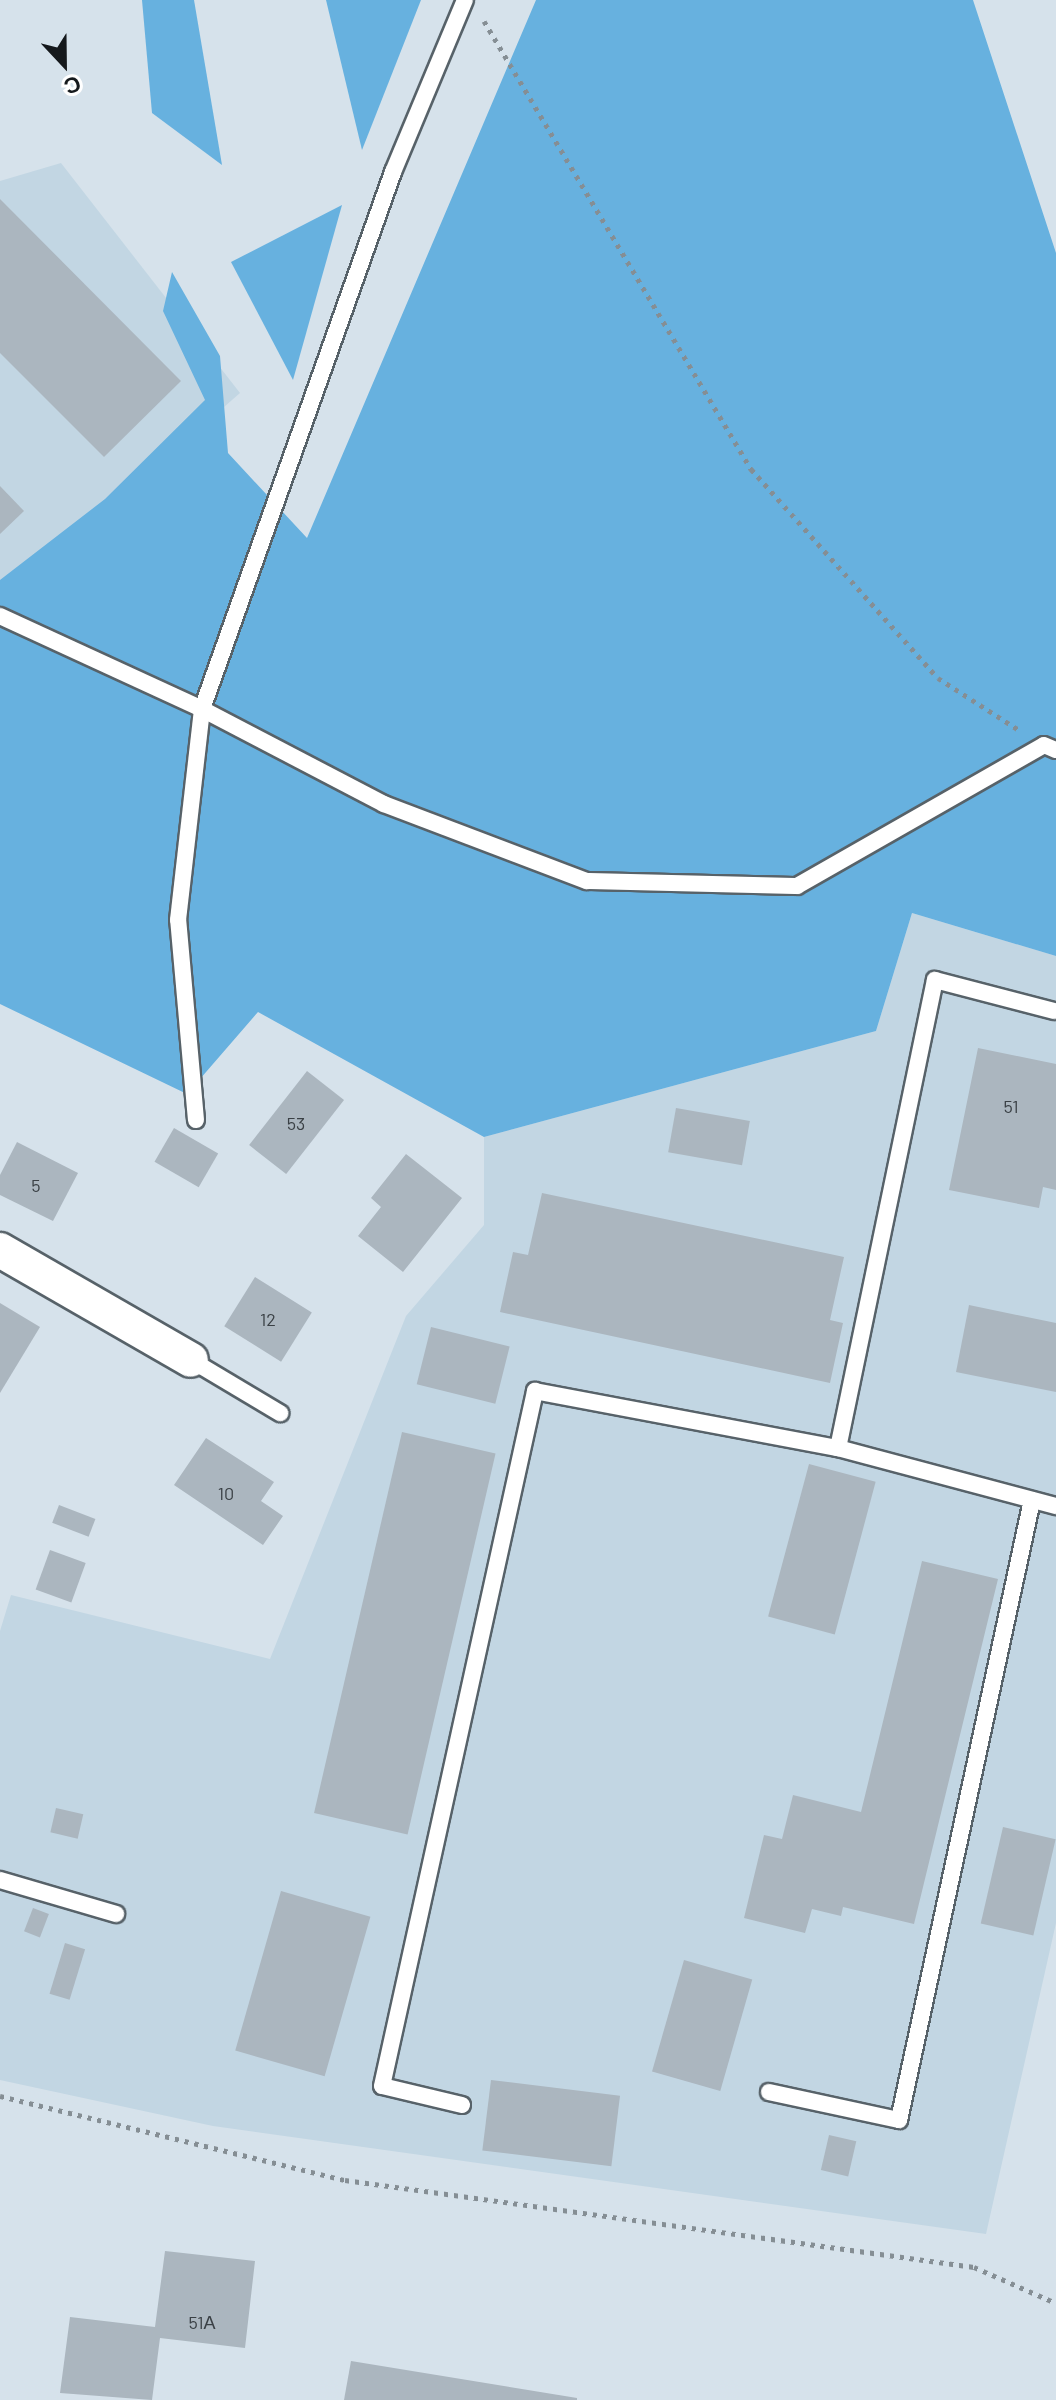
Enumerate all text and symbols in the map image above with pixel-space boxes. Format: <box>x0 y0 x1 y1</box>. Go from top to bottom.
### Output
north arrow <box>24 24 104 104</box>
text: С <box>61 71 85 101</box>
house number: 51 <box>1003 1095 1019 1117</box>
house number: 53 <box>287 1112 305 1134</box>
house number: 5 <box>31 1174 41 1196</box>
house number: 12 <box>260 1308 276 1330</box>
house number: 10 <box>218 1482 234 1504</box>
house number: 51А <box>188 2311 216 2333</box>

